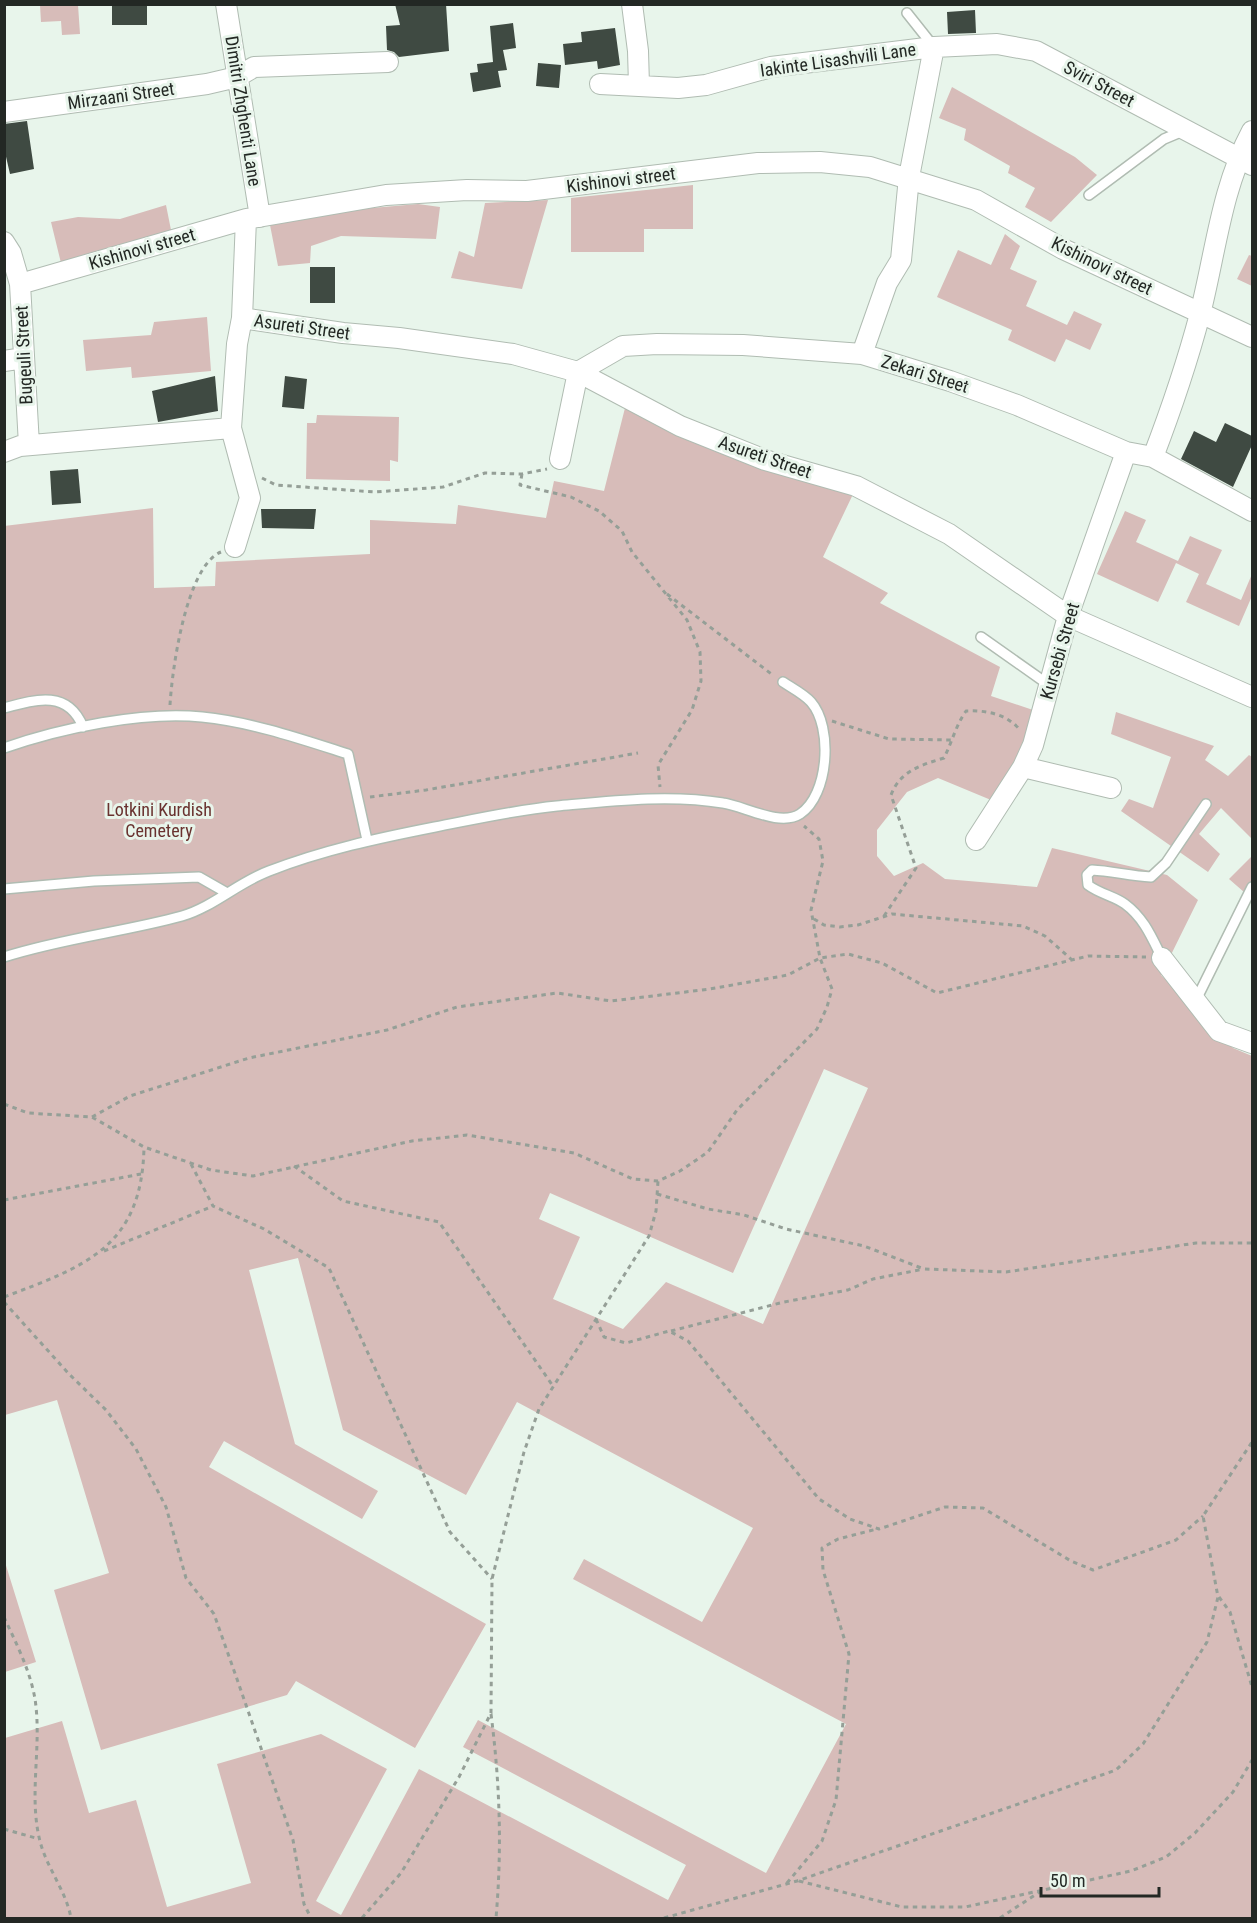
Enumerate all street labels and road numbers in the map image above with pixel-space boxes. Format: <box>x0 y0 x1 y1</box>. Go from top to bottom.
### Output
street label: Dimitri Zhghenti Lane <box>221 34 266 188</box>
street label: Iakinte Lisashvili Lane <box>759 38 917 81</box>
street label: Sviri Street <box>1060 56 1138 111</box>
street label: Mirzaani Street <box>66 78 176 113</box>
street label: Kishinovi street <box>565 162 677 197</box>
street label: Kishinovi street <box>86 223 197 274</box>
street label: Kishinovi street <box>1048 232 1156 299</box>
street label: Bugeuli Street <box>10 305 37 405</box>
street label: Asureti Street <box>253 309 351 344</box>
street label: Zekari Street <box>879 350 971 397</box>
street label: Asureti Street <box>716 431 814 482</box>
street label: Kursebi Street <box>1036 600 1083 702</box>

